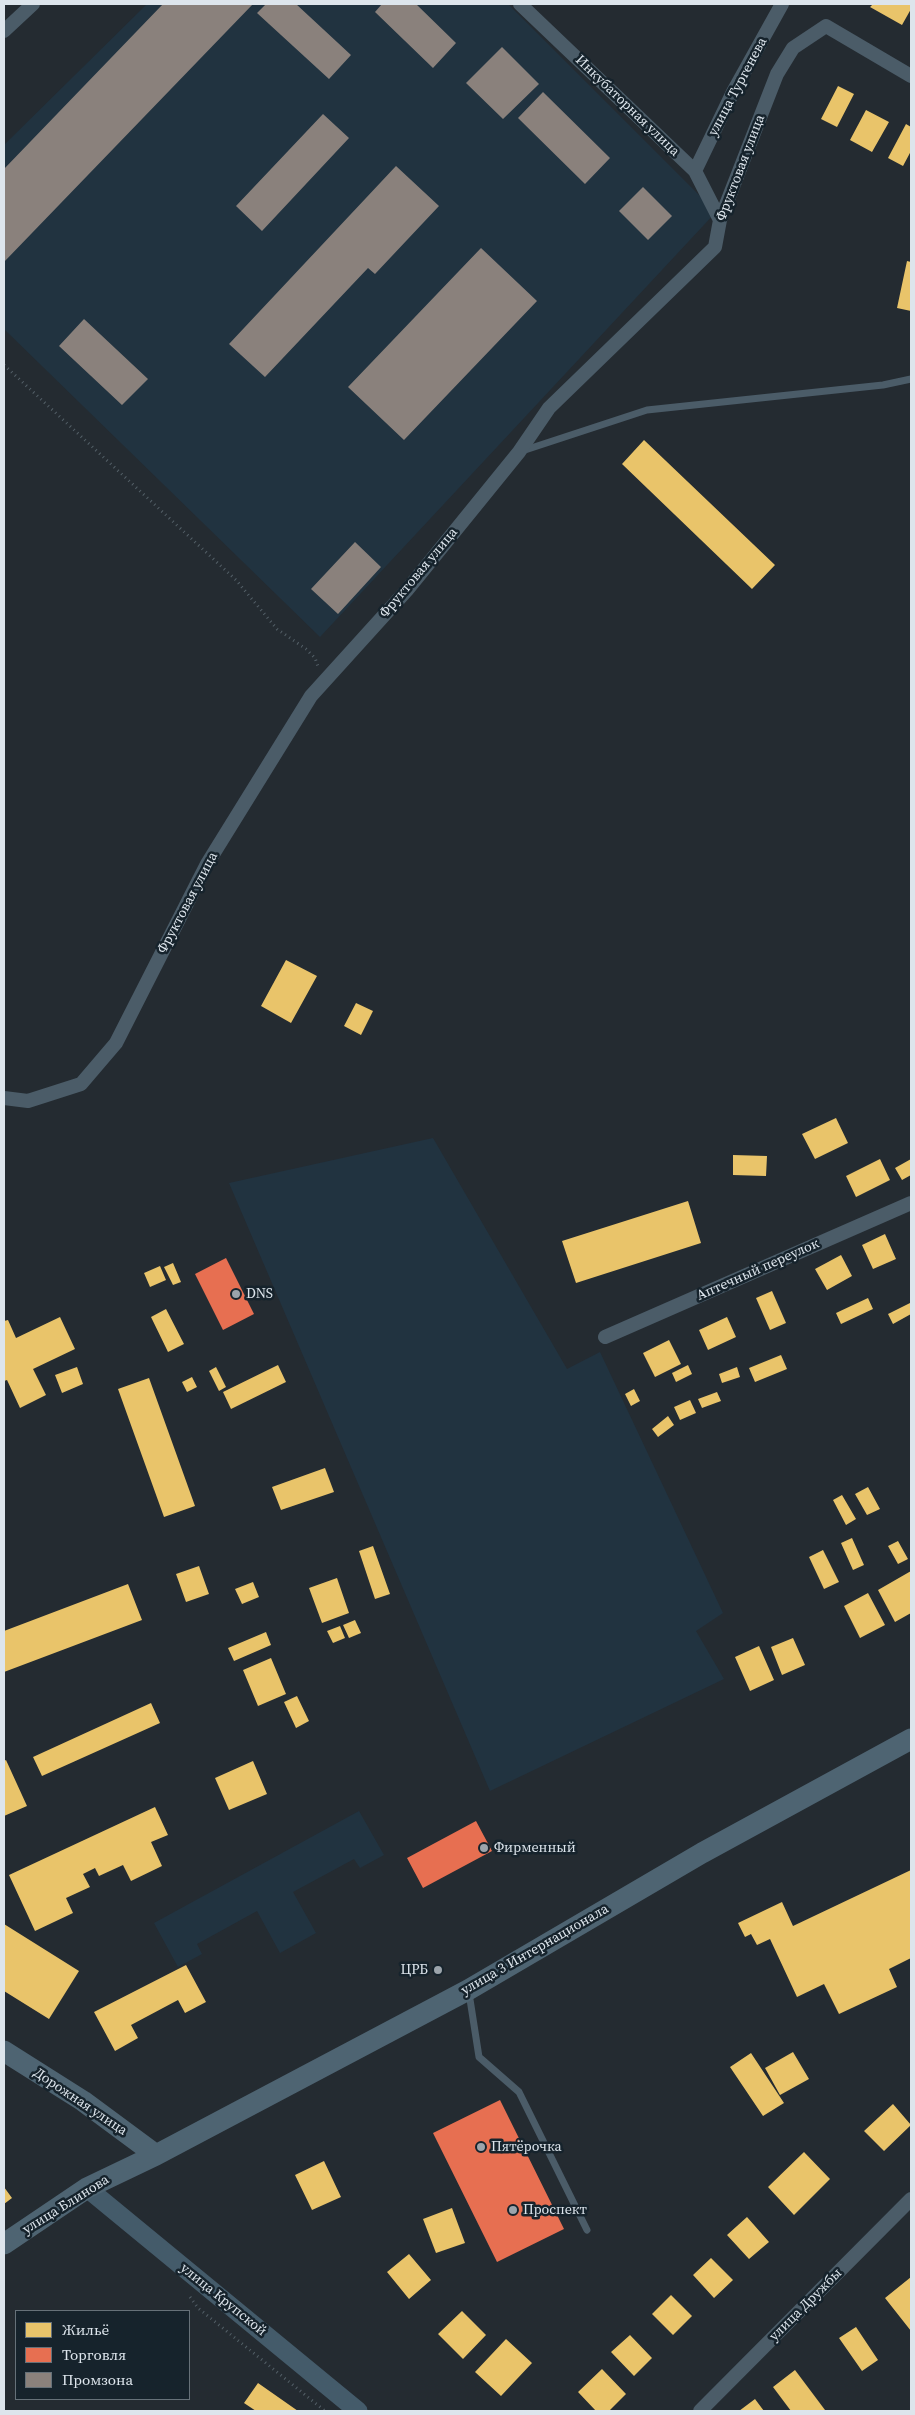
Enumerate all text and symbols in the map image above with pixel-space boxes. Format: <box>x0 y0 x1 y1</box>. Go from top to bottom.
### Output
street label: улица Тургенева <box>705 35 771 139</box>
street label: Инкубаторная улица <box>571 52 683 160</box>
street label: Фруктовая улица <box>713 113 769 223</box>
street label: Фруктовая улица <box>376 525 462 621</box>
street label: Фруктовая улица <box>154 849 222 957</box>
street label: Аптечный переулок <box>694 1235 822 1305</box>
place label: DNS <box>246 1286 273 1302</box>
marker: DNS <box>230 1288 242 1300</box>
place label: Фирменный <box>494 1840 576 1856</box>
marker: Фирменный <box>478 1842 490 1854</box>
street label: улица 3 Интернационала <box>458 1901 612 1999</box>
place label: ЦРБ <box>400 1962 428 1978</box>
marker: ЦРБ <box>432 1964 444 1976</box>
street label: Дорожная улица <box>30 2064 130 2140</box>
place label: Пятёрочка <box>491 2139 562 2155</box>
marker: Пятёрочка <box>475 2141 487 2153</box>
street label: улица Блинова <box>20 2172 112 2238</box>
place label: Проспект <box>523 2202 587 2218</box>
marker: Проспект <box>507 2204 519 2216</box>
street label: улица Крупской <box>176 2260 270 2340</box>
street label: улица Дружбы <box>766 2265 846 2345</box>
legend <box>15 2310 190 2400</box>
text: Жильё <box>62 2319 109 2340</box>
text: Торговля <box>62 2344 126 2365</box>
text: Промзона <box>62 2369 133 2390</box>

